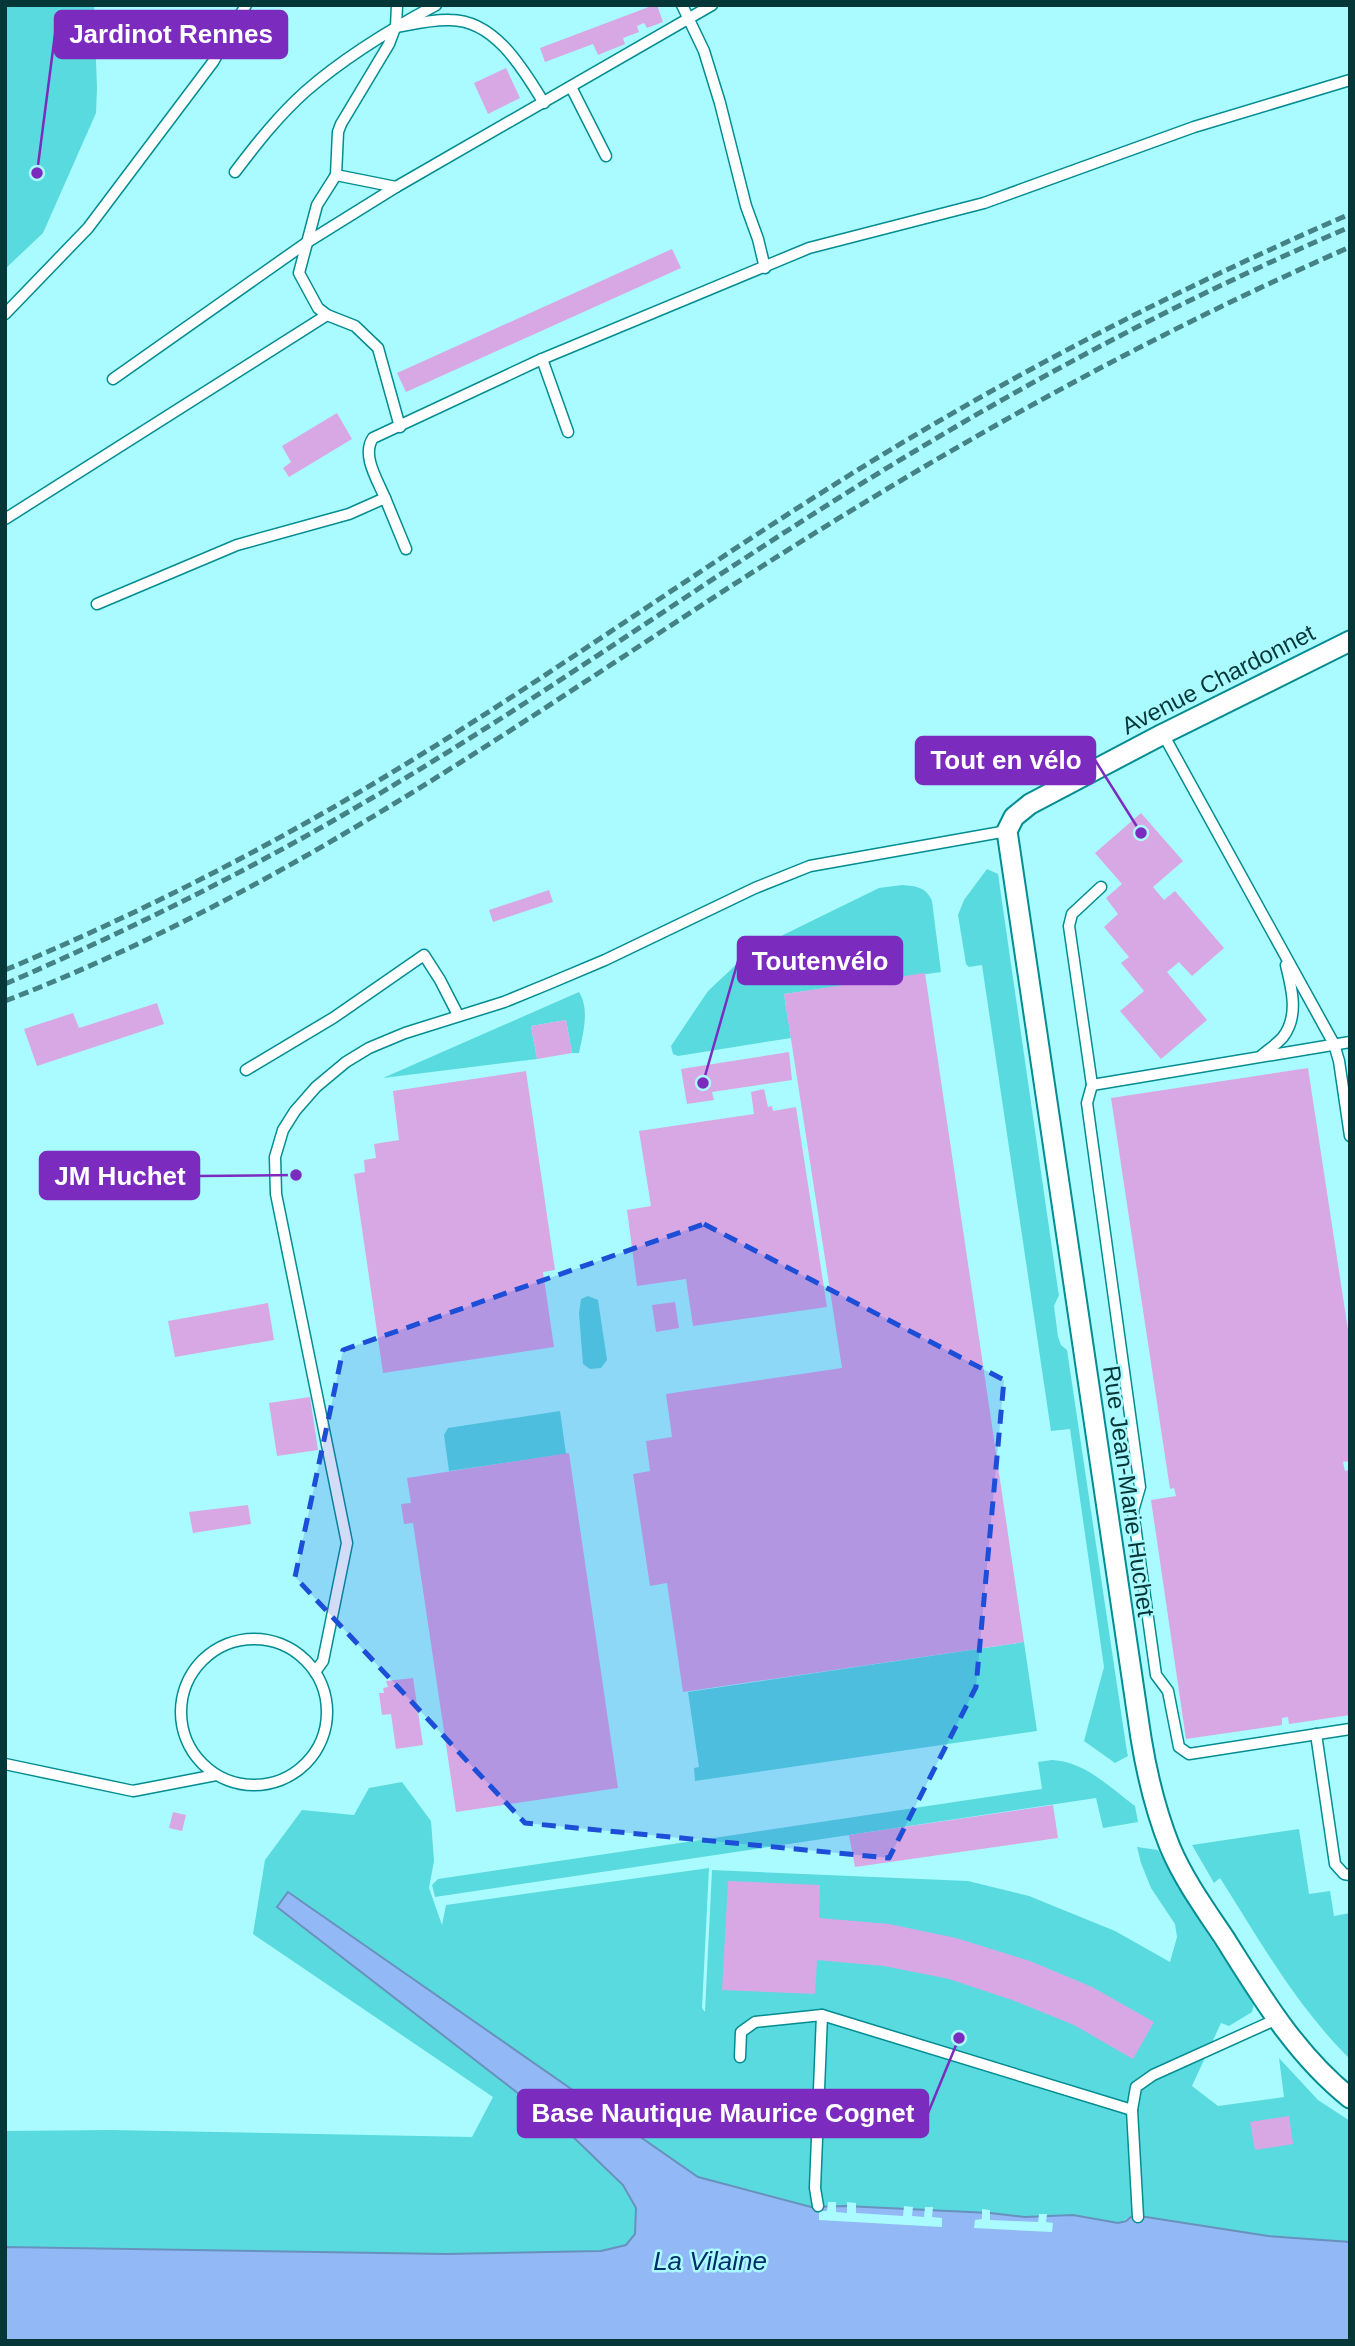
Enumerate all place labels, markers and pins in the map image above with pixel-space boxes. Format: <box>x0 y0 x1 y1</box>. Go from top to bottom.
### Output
callout: Jardinot Rennes <box>55 11 287 58</box>
callout: Tout en vélo <box>916 737 1095 784</box>
callout: Toutenvélo <box>738 937 902 984</box>
callout: JM Huchet <box>40 1152 199 1199</box>
callout: Base Nautique Maurice Cognet <box>518 2090 928 2137</box>

